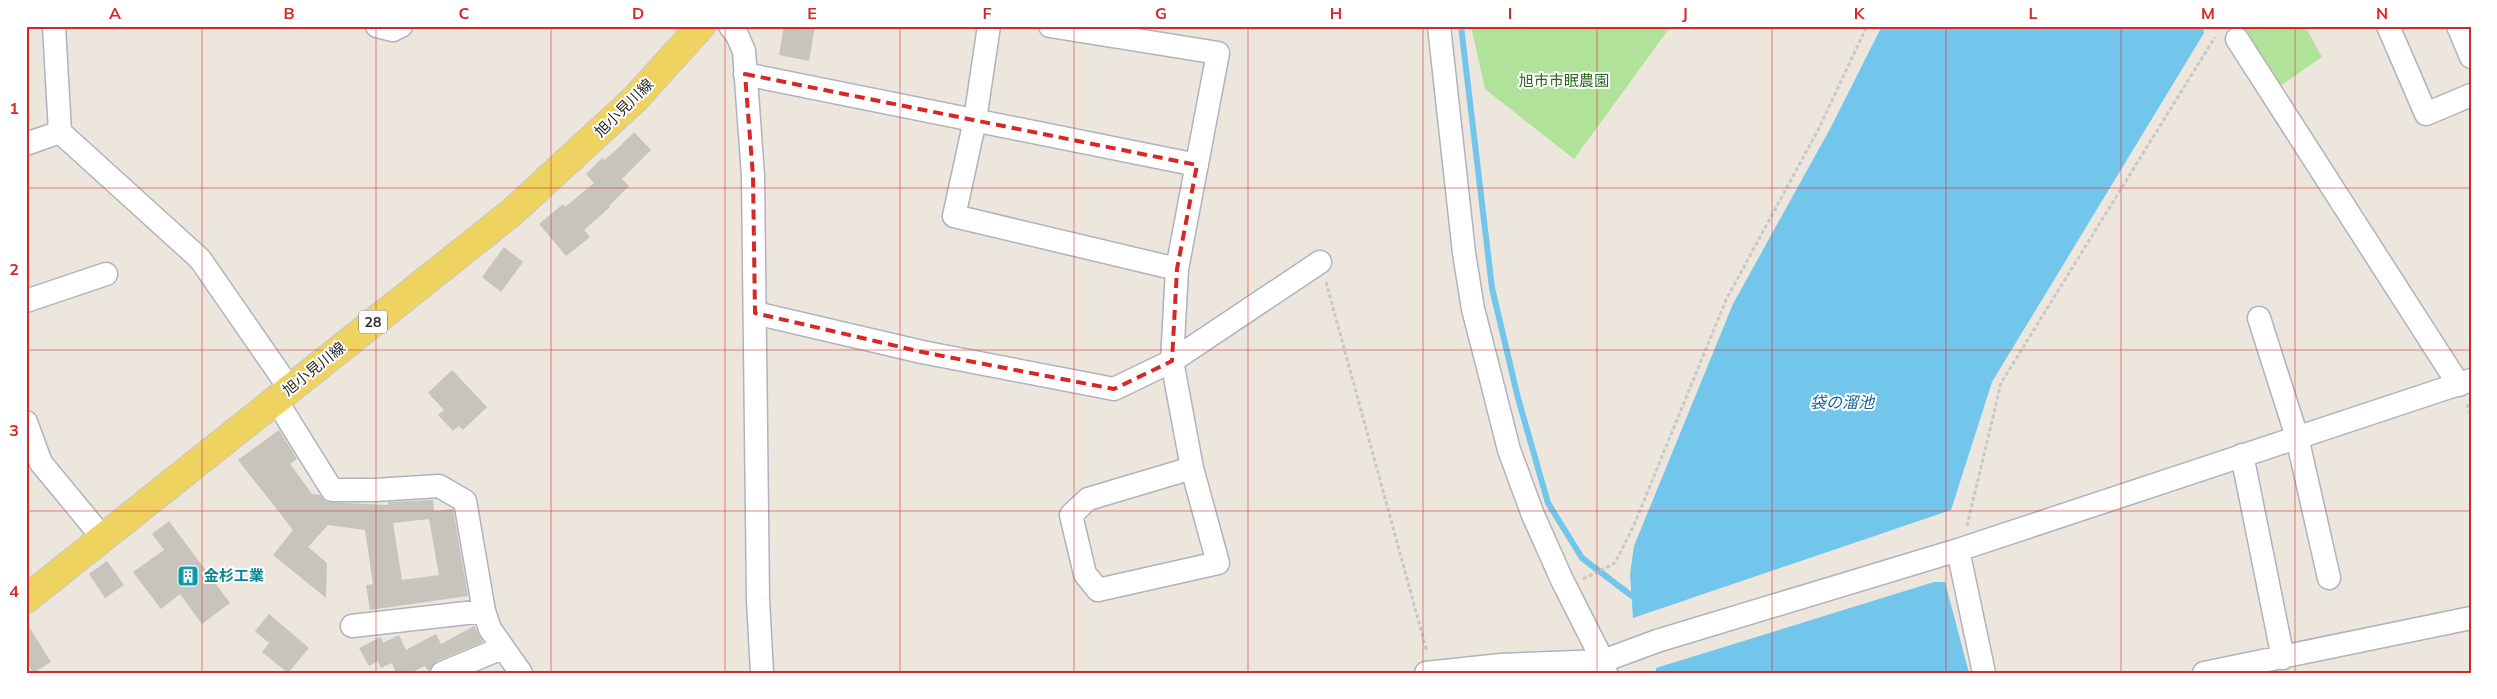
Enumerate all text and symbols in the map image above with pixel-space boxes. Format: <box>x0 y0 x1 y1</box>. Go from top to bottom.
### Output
text: A <box>109 3 121 23</box>
text: B <box>283 3 295 23</box>
text: C <box>459 3 470 23</box>
text: D <box>632 3 644 23</box>
text: E <box>807 3 817 23</box>
text: F <box>982 3 992 23</box>
text: G <box>1155 3 1167 23</box>
text: H <box>1330 3 1342 23</box>
text: I <box>1508 3 1512 23</box>
text: J <box>1682 3 1688 23</box>
text: K <box>1854 3 1866 23</box>
text: L <box>2029 3 2038 23</box>
text: M <box>2201 3 2215 23</box>
text: N <box>2376 3 2388 23</box>
park label: 旭市市眠農園 <box>1519 71 1609 90</box>
street label: 旭小見川線 <box>590 74 657 141</box>
text: 1 <box>9 98 19 118</box>
text: 2 <box>9 259 19 279</box>
road number: 28 <box>359 311 387 334</box>
street label: 旭小見川線 <box>279 338 349 400</box>
water label: 袋の溜池 <box>1810 392 1876 412</box>
text: 3 <box>9 420 19 440</box>
building icon: 金杉工業 <box>176 564 200 588</box>
place label: 金杉工業 <box>204 566 264 585</box>
text: 4 <box>9 581 19 601</box>

